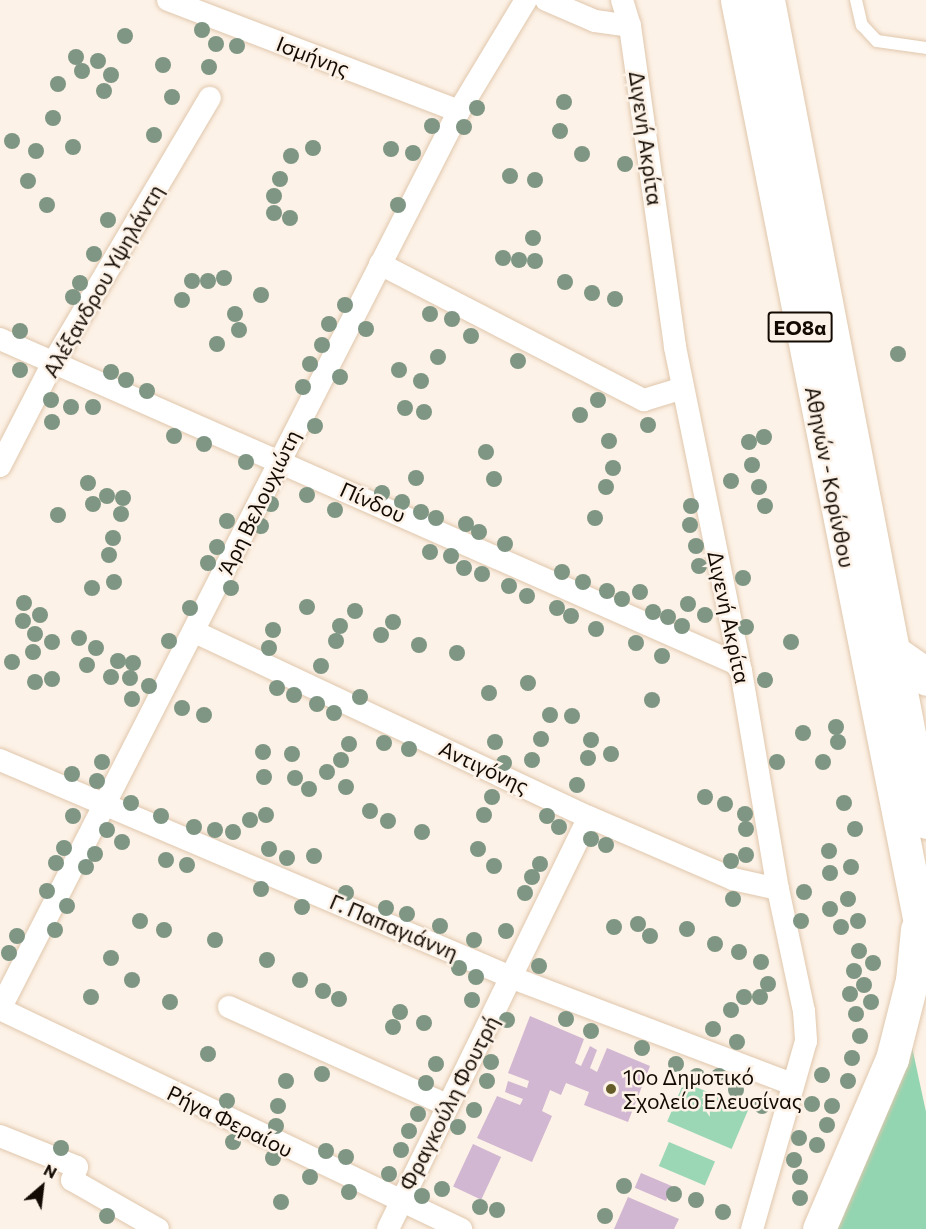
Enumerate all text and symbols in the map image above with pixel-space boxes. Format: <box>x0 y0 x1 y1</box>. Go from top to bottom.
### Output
street label: Ισμήνης <box>273 31 353 81</box>
street label: Διγενή Ακρίτα <box>624 69 668 207</box>
street label: Αλέξανδρου Υψηλάντη <box>37 180 169 382</box>
road number: ΕΟ8α <box>767 310 833 344</box>
street label: Αθηνών - Κορίνθου <box>800 384 860 570</box>
street label: Άρη Βελουχιώτη <box>213 426 305 578</box>
street label: Πίνδου <box>336 476 410 528</box>
street label: Διγενή Ακρίτα <box>703 548 755 686</box>
street label: Αντιγόνης <box>435 735 533 799</box>
street label: Γ. Παπαγιάννη <box>326 889 462 965</box>
street label: Φραγκούλη Φουτρή <box>394 1012 504 1194</box>
place label: 10ο Δημοτικό Σχολείο Ελευσίνας <box>623 1064 802 1114</box>
street label: Ρήγα Φεραίου <box>163 1080 297 1162</box>
marker: 10ο Δημοτικό Σχολείο Ελευσίνας <box>604 1082 618 1096</box>
north arrow <box>12 1157 72 1217</box>
text: N <box>41 1159 60 1182</box>

